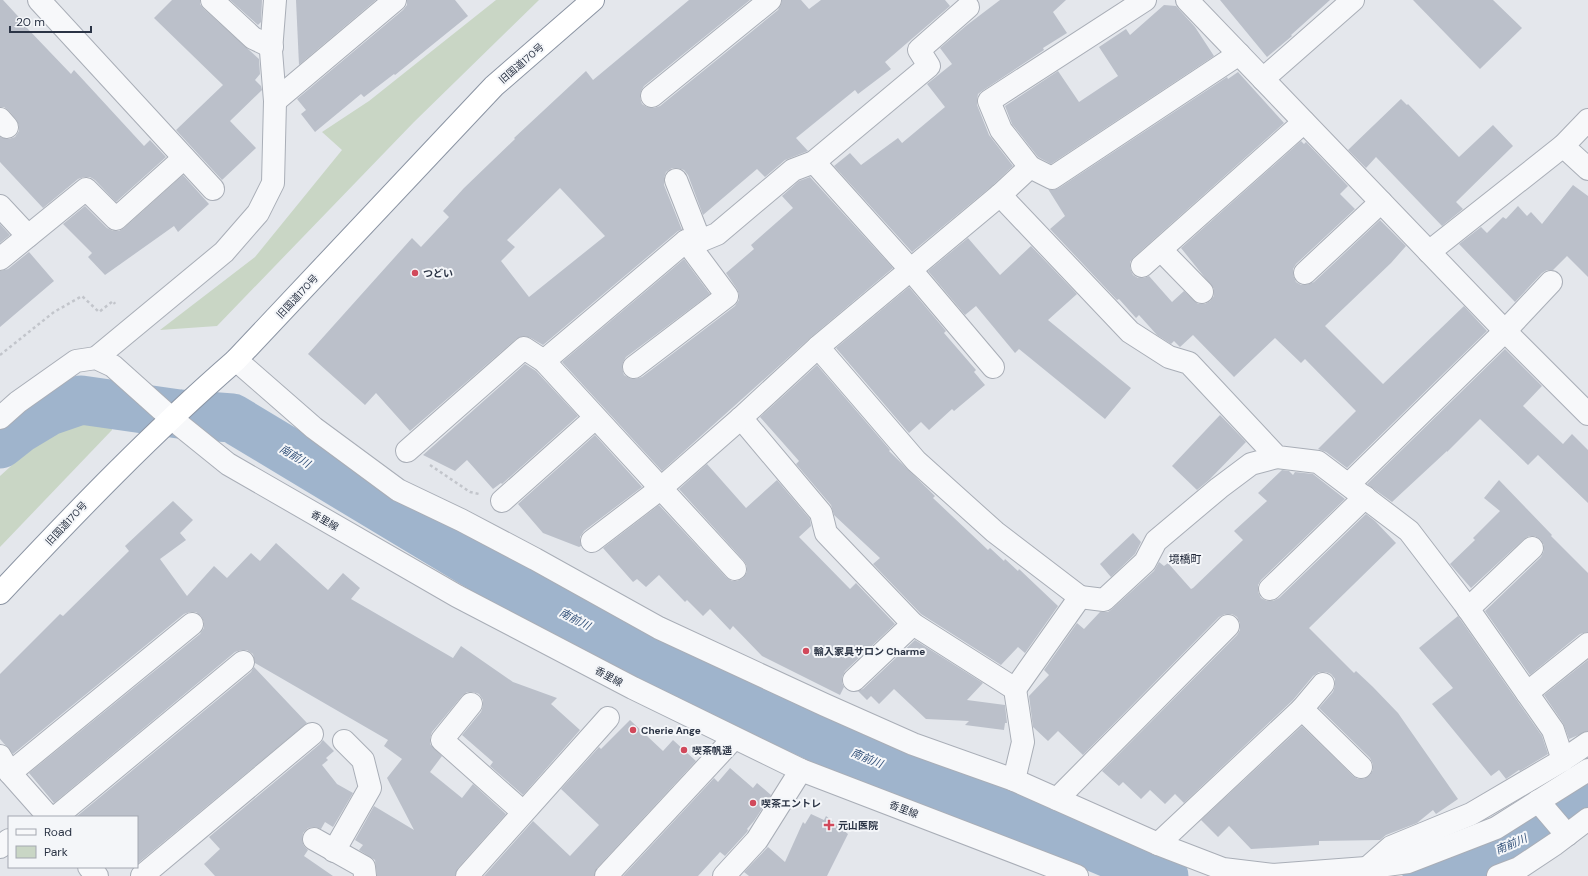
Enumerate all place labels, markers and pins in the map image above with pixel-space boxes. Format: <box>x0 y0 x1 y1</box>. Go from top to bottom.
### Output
place label: つどい <box>423 267 453 280</box>
marker: つどい <box>410 268 420 278</box>
place label: 輸入家具サロン Charme <box>814 645 925 658</box>
marker: 輸入家具サロン Charme <box>801 646 811 656</box>
place label: Cherie Ange <box>641 724 701 737</box>
marker: Cherie Ange <box>628 725 638 735</box>
place label: 喫茶帆遥 <box>692 744 732 757</box>
marker: 喫茶帆遥 <box>679 745 689 755</box>
place label: 喫茶エントレ <box>761 797 821 810</box>
marker: 喫茶エントレ <box>748 798 758 808</box>
marker: 元山医院 <box>823 819 835 831</box>
place label: 元山医院 <box>838 819 878 832</box>

